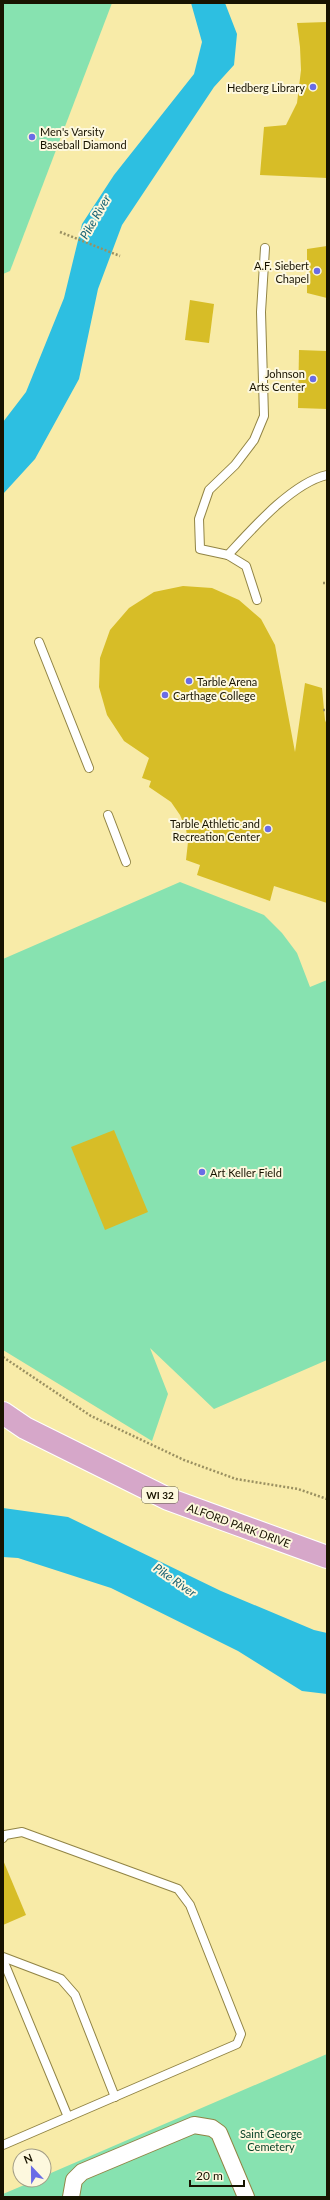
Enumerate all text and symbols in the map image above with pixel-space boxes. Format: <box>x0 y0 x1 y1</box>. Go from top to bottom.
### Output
place label: Hedberg Library <box>227 81 305 94</box>
marker: Hedberg Library <box>308 82 318 92</box>
place label: Men's Varsity Baseball Diamond <box>40 125 127 151</box>
marker: Men's Varsity Baseball Diamond <box>27 132 37 142</box>
water label: Pike River <box>76 191 114 242</box>
place label: A.F. Siebert Chapel <box>254 259 309 285</box>
marker: A.F. Siebert Chapel <box>312 266 322 276</box>
place label: Johnson Arts Center <box>249 367 305 393</box>
marker: Johnson Arts Center <box>308 374 318 384</box>
place label: Tarble Arena <box>197 675 257 688</box>
marker: Tarble Arena <box>184 676 194 686</box>
place label: Carthage College <box>173 689 256 702</box>
marker: Carthage College <box>160 690 170 700</box>
place label: Tarble Athletic and Recreation Center <box>170 817 260 843</box>
marker: Tarble Athletic and Recreation Center <box>263 824 273 834</box>
place label: Art Keller Field <box>210 1166 282 1179</box>
marker: Art Keller Field <box>197 1167 207 1177</box>
road number: WI 32 <box>142 1487 178 1503</box>
street label: ALFORD PARK DRIVE <box>186 1500 292 1550</box>
water label: Pike River <box>151 1560 200 1601</box>
park label: Saint George Cemetery <box>240 2127 302 2153</box>
north arrow <box>12 2148 52 2188</box>
text: N <box>22 2151 34 2166</box>
scale bar <box>190 2162 244 2188</box>
text: 20 m <box>196 2168 223 2183</box>

